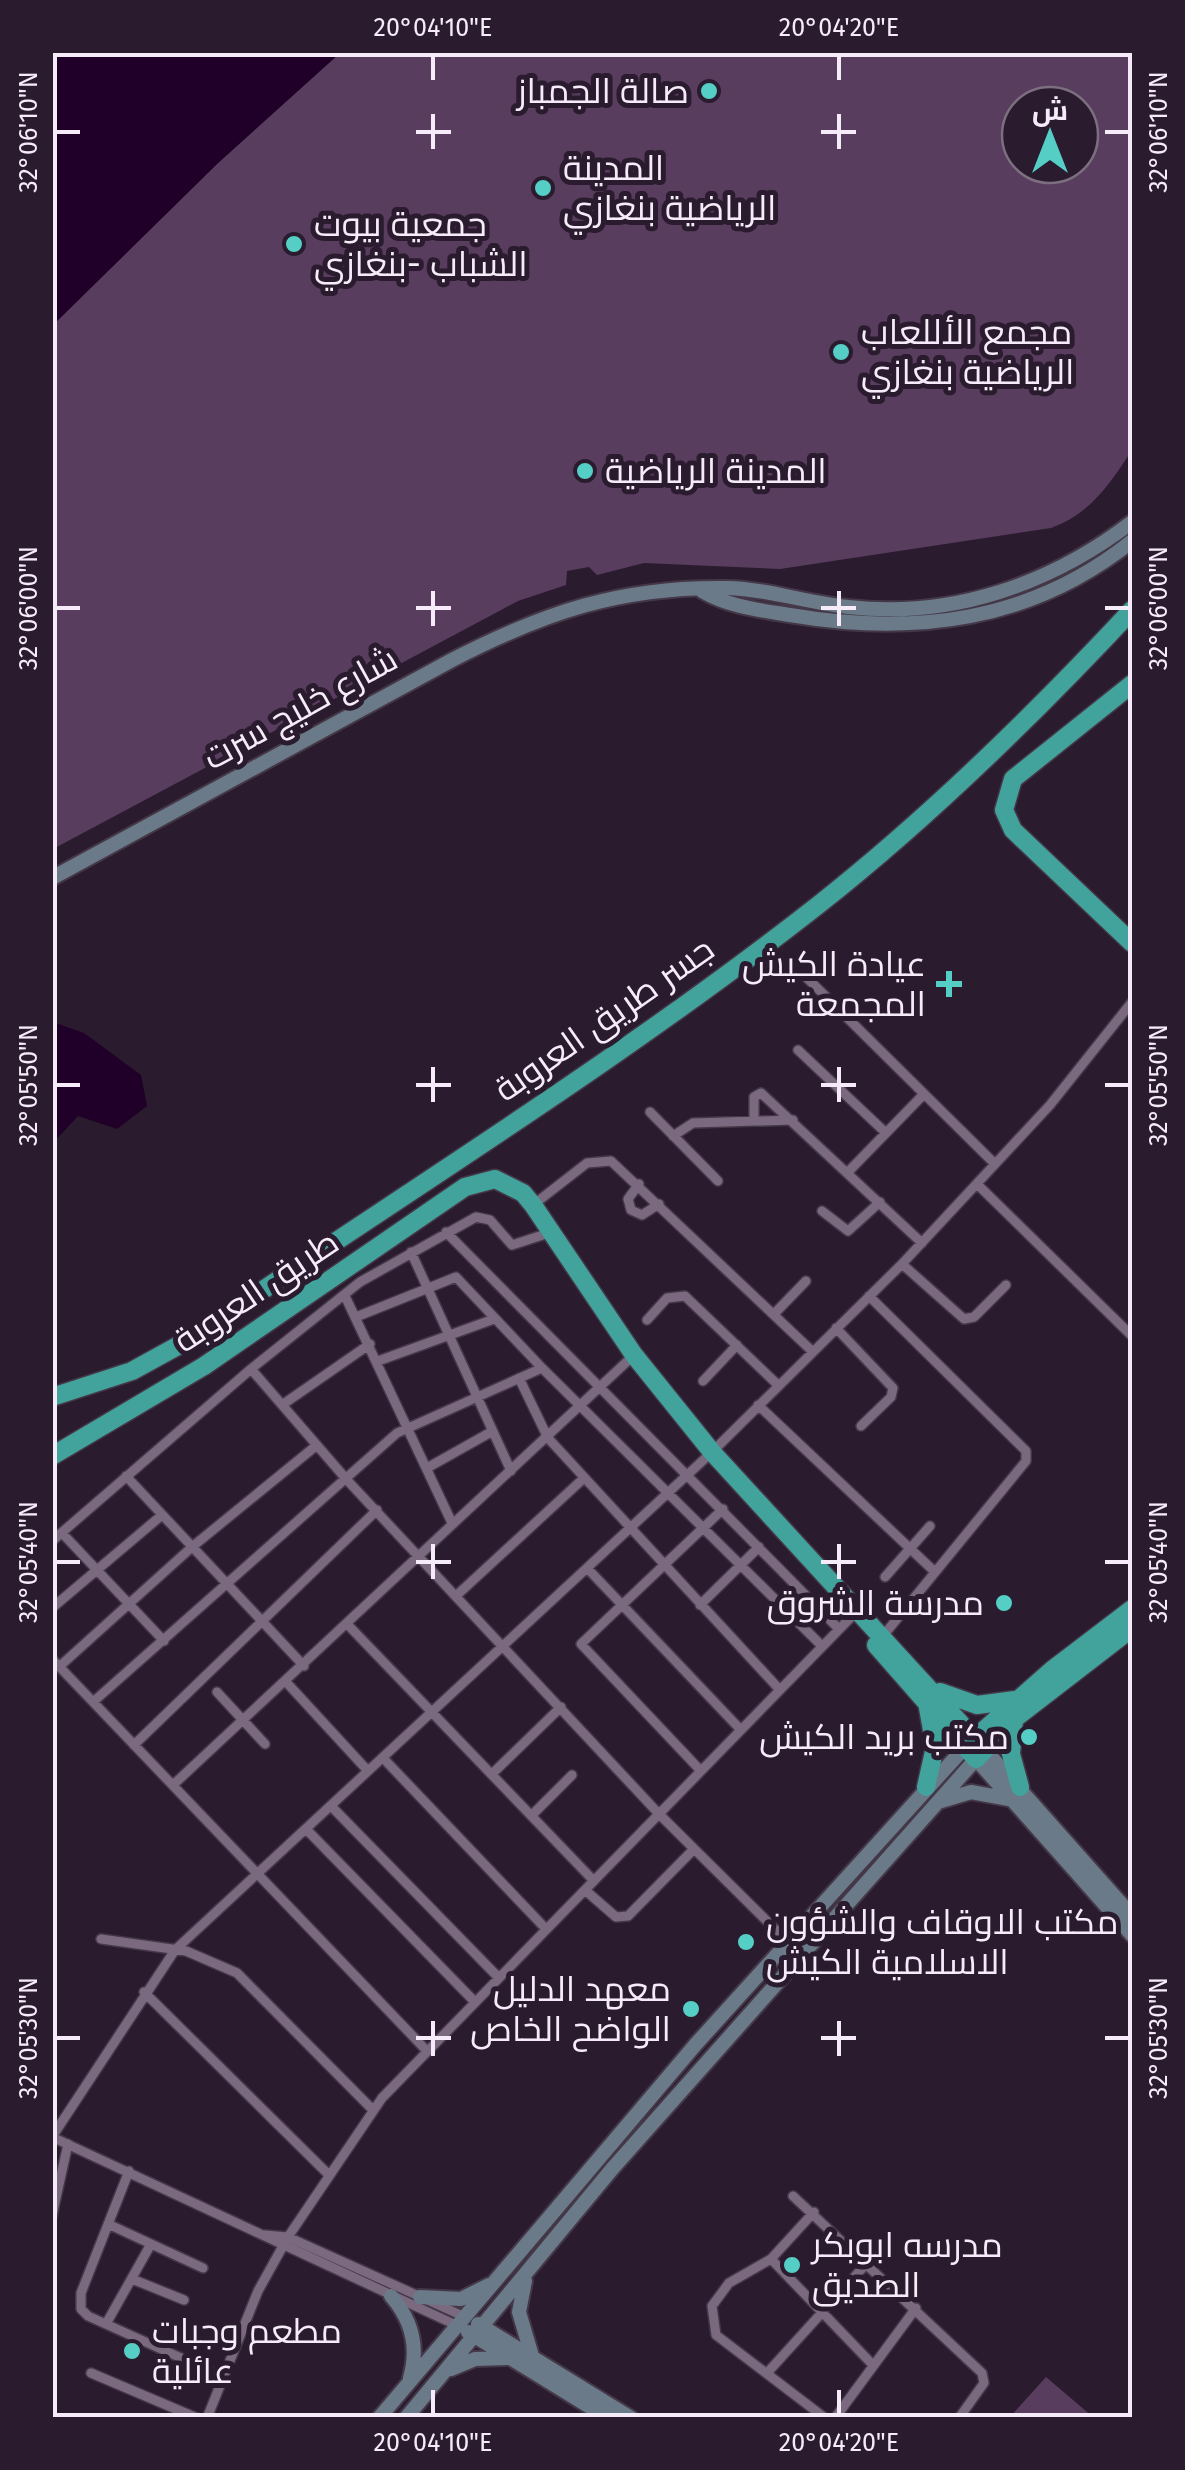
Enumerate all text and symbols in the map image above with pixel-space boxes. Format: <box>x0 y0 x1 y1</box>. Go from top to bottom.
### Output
text: 20°04'10"E <box>374 13 492 43</box>
text: 20°04'20"E <box>779 13 899 43</box>
place label: صالة الجمباز <box>515 70 689 112</box>
text: 32°06'10"N <box>14 71 44 193</box>
text: 32°06'10"N <box>1144 71 1174 193</box>
marker: صالة الجمباز <box>698 80 720 102</box>
north arrow <box>1000 85 1100 185</box>
text: ش <box>1032 94 1068 127</box>
place label: المدينة الرياضية بنغازي <box>563 147 776 235</box>
marker: المدينة الرياضية بنغازي <box>532 177 554 199</box>
place label: جمعية بيوت الشباب -بنغازي <box>314 203 528 291</box>
marker: جمعية بيوت الشباب -بنغازي <box>283 233 305 255</box>
place label: مجمع الأللعاب الرياضية بنغازي <box>861 311 1074 399</box>
marker: مجمع الأللعاب الرياضية بنغازي <box>830 341 852 363</box>
place label: المدينة الرياضية <box>605 450 827 492</box>
marker: المدينة الرياضية <box>574 460 596 482</box>
text: 32°06'00"N <box>14 546 44 670</box>
text: 32°06'00"N <box>1144 546 1174 670</box>
street label: شارع خليج سرت <box>196 637 405 780</box>
street label: جسر طريق العروبة <box>486 928 722 1111</box>
place label: عيادة الكيش المجمعة <box>742 943 926 1025</box>
marker: عيادة الكيش المجمعة <box>936 971 962 997</box>
text: 32°05'50"N <box>14 1024 44 1146</box>
text: 32°05'50"N <box>1144 1024 1174 1146</box>
street label: طريق العروبة <box>166 1221 347 1362</box>
text: 32°05'40"N <box>14 1501 44 1623</box>
text: 32°05'40"N <box>1144 1501 1174 1623</box>
place label: مدرسة الشروق <box>767 1582 984 1625</box>
marker: مدرسة الشروق <box>993 1592 1015 1614</box>
place label: مكتب بريد الكيش <box>759 1716 1009 1758</box>
marker: مكتب بريد الكيش <box>1018 1726 1040 1748</box>
place label: مكتب الاوقاف والشؤون الاسلامية الكيش <box>766 1901 1119 1983</box>
marker: مكتب الاوقاف والشؤون الاسلامية الكيش <box>735 1931 757 1953</box>
place label: معهد الدليل الواضح الخاص <box>470 1968 671 2052</box>
text: 32°05'30"N <box>14 1977 44 2099</box>
text: 32°05'30"N <box>1144 1977 1174 2099</box>
marker: معهد الدليل الواضح الخاص <box>680 1998 702 2020</box>
place label: مدرسه ابوبكر الصديق <box>810 2224 1003 2307</box>
marker: مدرسه ابوبكر الصديق <box>781 2254 803 2276</box>
place label: مطعم وجبات عائلية <box>152 2310 342 2392</box>
marker: مطعم وجبات عائلية <box>121 2340 143 2362</box>
text: 20°04'10"E <box>374 2428 492 2458</box>
text: 20°04'20"E <box>779 2428 899 2458</box>

